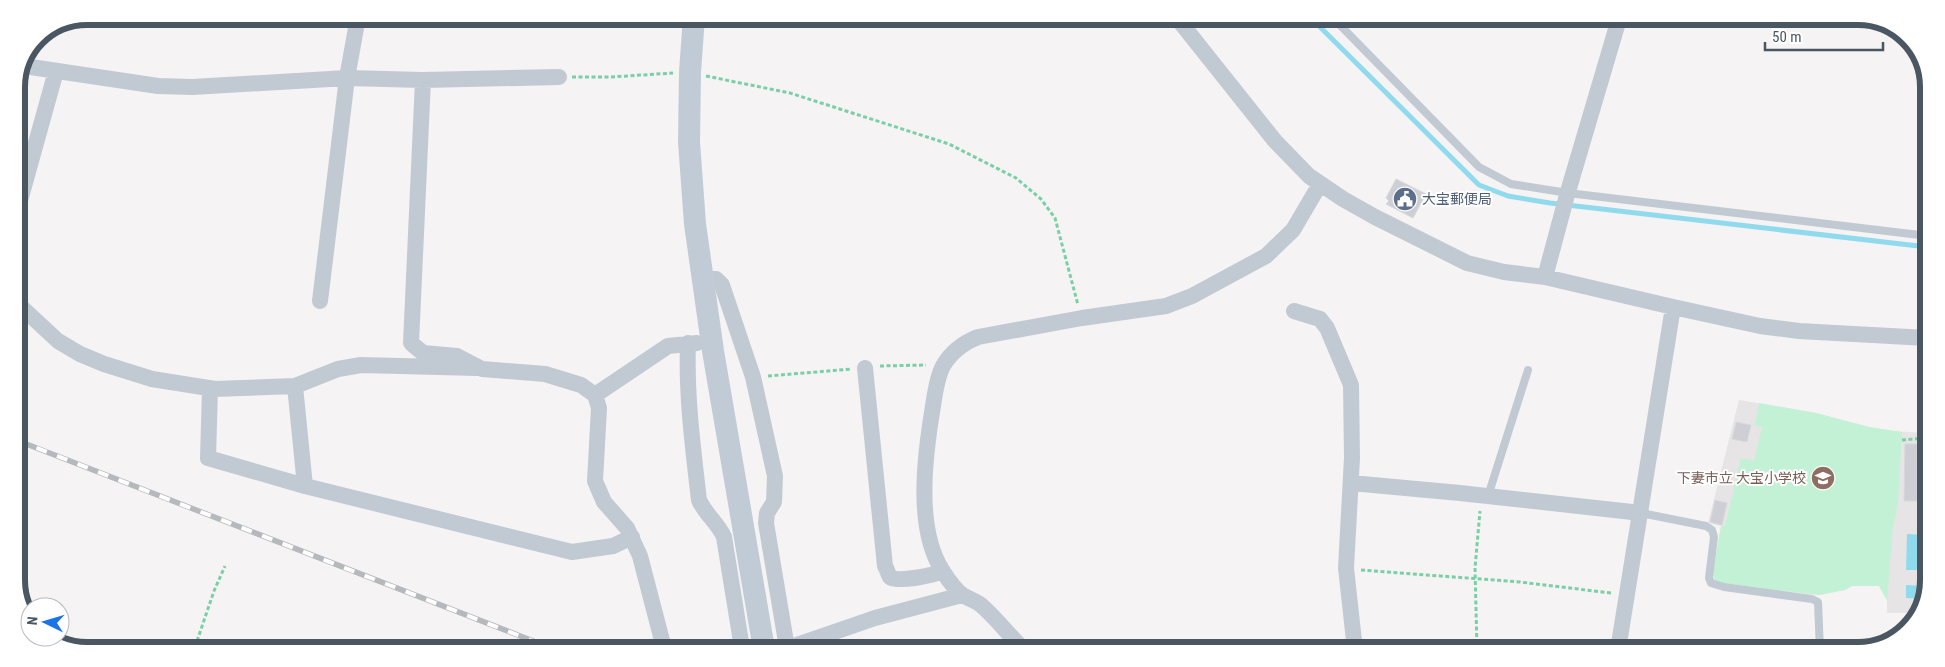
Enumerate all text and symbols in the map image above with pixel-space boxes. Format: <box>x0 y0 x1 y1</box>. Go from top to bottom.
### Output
scale bar <box>1765 20 1882 52</box>
text: 50 m <box>1772 28 1802 46</box>
public building icon: 大宝郵便局 <box>1392 186 1418 212</box>
place label: 大宝郵便局 <box>1422 191 1492 207</box>
school or university icon: 下妻市立 大宝小学校 <box>1810 465 1836 491</box>
place label: 下妻市立 大宝小学校 <box>1677 470 1806 486</box>
north arrow <box>20 597 70 647</box>
text: N <box>24 616 40 626</box>

